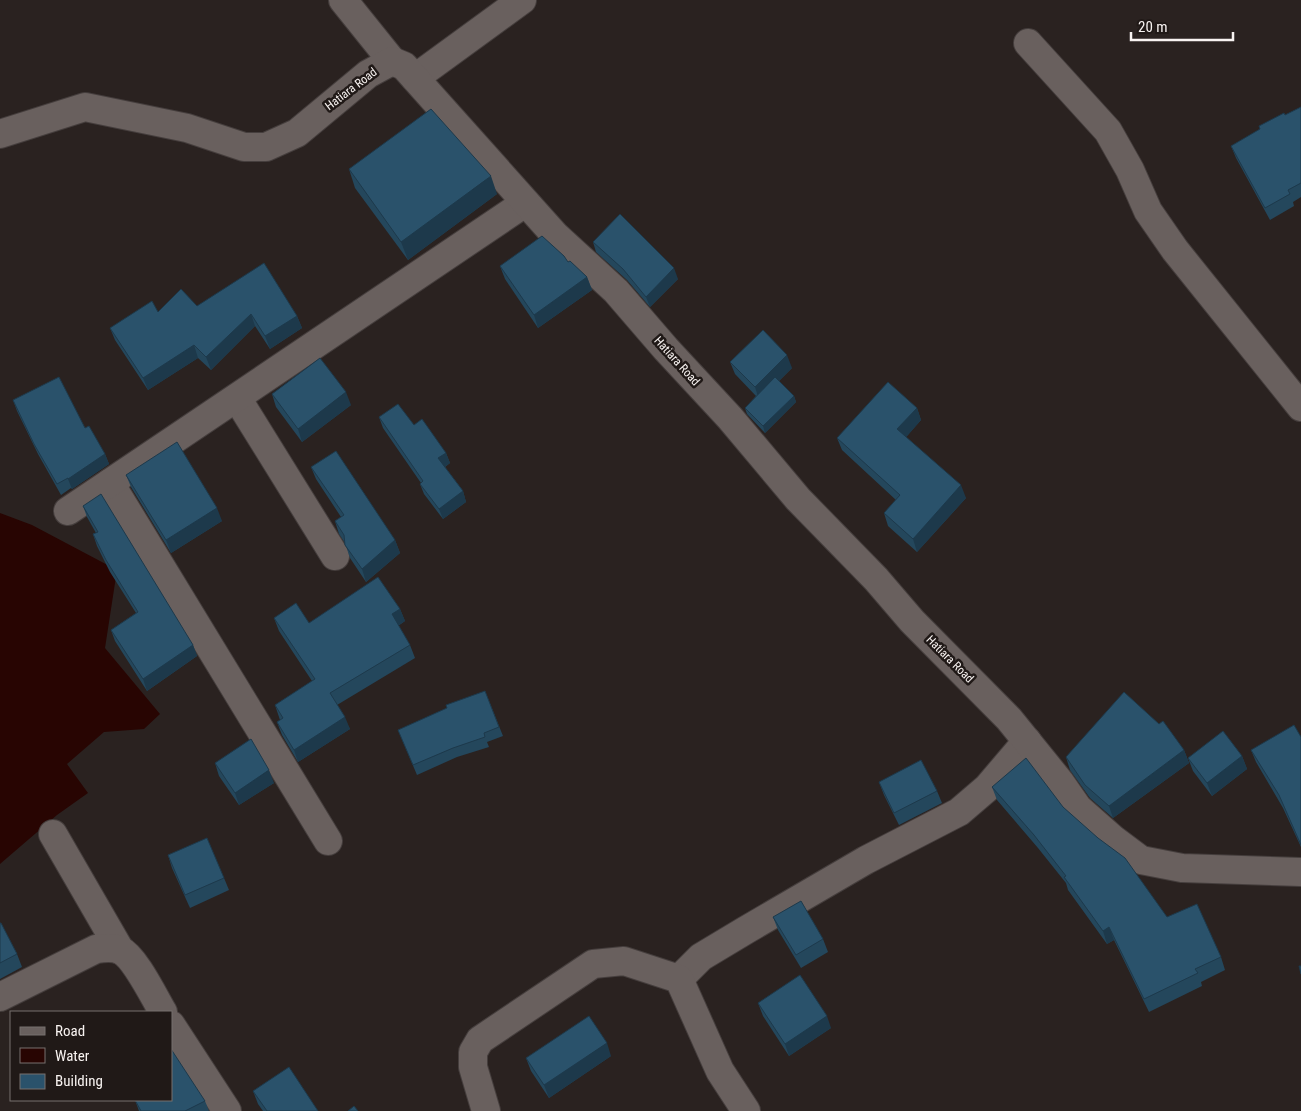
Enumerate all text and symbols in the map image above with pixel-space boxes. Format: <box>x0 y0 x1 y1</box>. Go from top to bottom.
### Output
scale bar <box>1131 10 1234 42</box>
text: 20 m <box>1138 18 1168 36</box>
street label: Hatiara Road <box>322 65 380 113</box>
street label: Hatiara Road <box>651 334 703 388</box>
street label: Hatiara Road <box>923 632 977 686</box>
legend <box>10 1011 172 1101</box>
text: Road <box>55 1022 85 1040</box>
text: Water <box>55 1047 90 1065</box>
text: Building <box>55 1072 103 1090</box>

